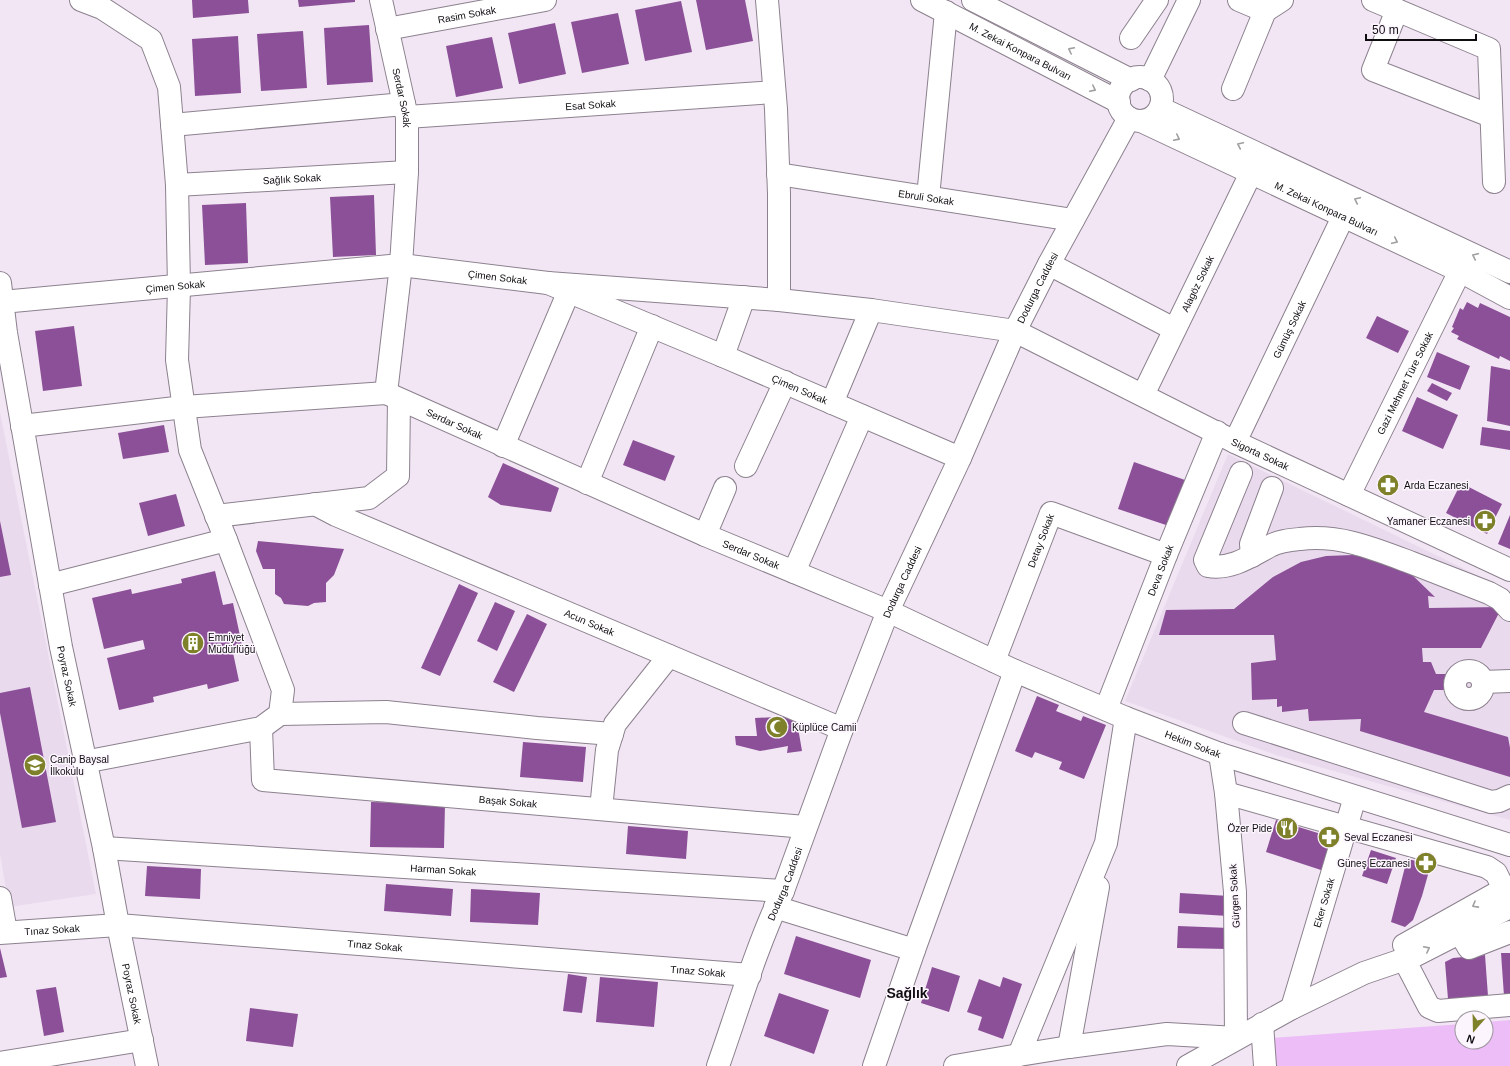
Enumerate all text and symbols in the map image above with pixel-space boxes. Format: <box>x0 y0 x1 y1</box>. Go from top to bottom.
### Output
street label: Rasim Sokak <box>437 4 498 26</box>
scale bar <box>1366 16 1476 42</box>
street label: M. Zekai Konpara Bulvarı <box>968 21 1073 82</box>
text: 50 m <box>1372 23 1399 37</box>
one-way arrow <box>1068 47 1075 54</box>
street label: Serdar Sokak <box>390 67 412 128</box>
one-way arrow <box>1089 84 1096 91</box>
street label: Esat Sokak <box>565 98 617 112</box>
one-way arrow <box>1172 133 1180 141</box>
one-way arrow <box>1236 142 1244 150</box>
street label: Sağlık Sokak <box>262 172 322 186</box>
street label: M. Zekai Konpara Bulvarı <box>1273 180 1380 238</box>
street label: Ebruli Sokak <box>898 188 956 208</box>
one-way arrow <box>1354 197 1361 205</box>
one-way arrow <box>1391 236 1399 244</box>
street label: Dodurga Caddesi <box>1015 251 1060 325</box>
street label: Alagöz Sokak <box>1179 253 1216 314</box>
one-way arrow <box>1471 253 1479 261</box>
street label: Çimen Sokak <box>467 268 529 287</box>
street label: Çimen Sokak <box>145 278 206 295</box>
street label: Gümüş Sokak <box>1271 298 1309 360</box>
street label: Gazi Mehmet Türe Sokak <box>1375 329 1435 436</box>
street label: Çimen Sokak <box>770 373 830 407</box>
street label: Serdar Sokak <box>424 407 485 442</box>
street label: Sigorta Sokak <box>1230 436 1292 473</box>
pharmacy icon: Arda Eczanesi <box>1375 472 1401 498</box>
place label: Arda Eczanesi <box>1404 480 1468 491</box>
pharmacy icon: Yamaner Eczanesi <box>1472 508 1498 534</box>
street label: Detay Sokak <box>1026 511 1057 569</box>
place label: Yamaner Eczanesi <box>1387 516 1470 527</box>
street label: Serdar Sokak <box>721 538 782 572</box>
street label: Deva Sokak <box>1146 542 1176 597</box>
street label: Dodurga Caddesi <box>881 545 924 620</box>
street label: Acun Sokak <box>563 607 617 639</box>
building icon: Emniyet Müdürlüğü <box>180 630 206 656</box>
place label: Emniyet Müdürlüğü <box>208 632 255 655</box>
street label: Poyraz Sokak <box>55 645 79 709</box>
mosque icon: Küplüce Camii <box>764 714 790 740</box>
place label: Küplüce Camii <box>792 722 856 733</box>
street label: Hekim Sokak <box>1163 728 1223 760</box>
school or university icon: Canip Baysal İlkokulu <box>22 752 48 778</box>
place label: Canip Baysal İlkokulu <box>50 754 109 777</box>
street label: Başak Sokak <box>478 794 539 810</box>
restaurant icon: Özer Pide <box>1274 815 1300 841</box>
place label: Özer Pide <box>1228 823 1272 834</box>
pharmacy icon: Seval Eczanesi <box>1316 824 1342 850</box>
place label: Seval Eczanesi <box>1344 832 1412 843</box>
street label: Dodurga Caddesi <box>765 846 804 922</box>
pharmacy icon: Güneş Eczanesi <box>1413 850 1439 876</box>
place label: Güneş Eczanesi <box>1337 858 1410 869</box>
street label: Harman Sokak <box>410 862 478 878</box>
street label: Gürgen Sokak <box>1227 863 1242 928</box>
street label: Eker Sokak <box>1311 876 1337 929</box>
one-way arrow <box>1472 901 1480 908</box>
street label: Tınaz Sokak <box>24 923 81 937</box>
street label: Tınaz Sokak <box>347 938 404 954</box>
one-way arrow <box>1422 946 1430 954</box>
street label: Poyraz Sokak <box>120 962 143 1026</box>
street label: Tınaz Sokak <box>670 964 727 979</box>
district label: Sağlık <box>886 985 928 1001</box>
north arrow <box>1454 1010 1494 1050</box>
text: N <box>1465 1032 1476 1046</box>

